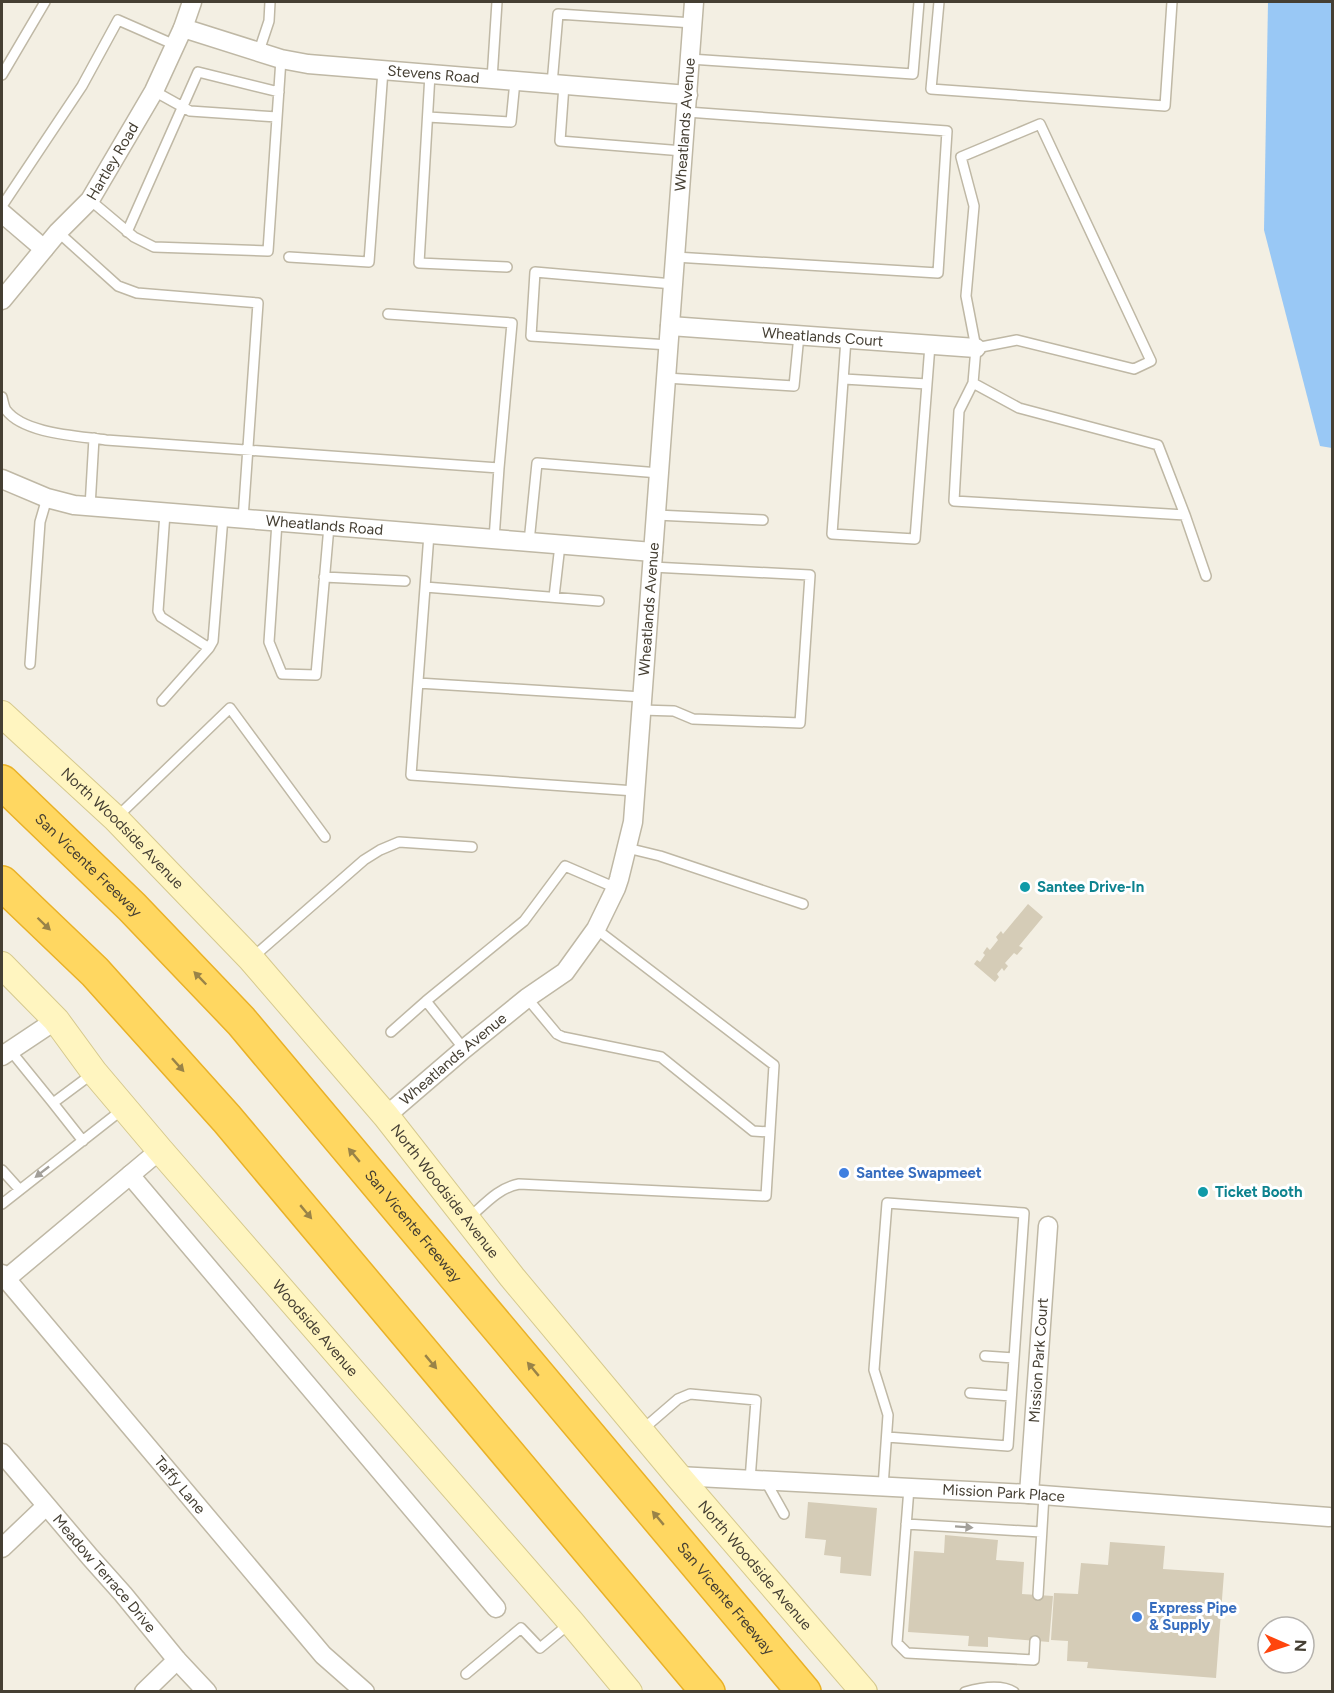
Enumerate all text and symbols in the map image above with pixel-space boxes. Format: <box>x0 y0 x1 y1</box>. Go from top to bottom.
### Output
street label: Wheatlands Avenue <box>671 57 699 192</box>
street label: Stevens Road <box>387 62 480 87</box>
street label: Hartley Road <box>83 119 142 204</box>
street label: Wheatlands Court <box>761 324 884 350</box>
street label: Wheatlands Road <box>265 512 384 539</box>
street label: Wheatlands Avenue <box>635 542 663 677</box>
street label: North Woodside Avenue <box>57 764 187 893</box>
street label: San Vicente Freeway <box>31 810 146 921</box>
place label: Santee Drive-In <box>1037 878 1144 896</box>
marker: Santee Drive-In <box>1018 880 1032 894</box>
one-way arrow <box>36 916 50 930</box>
one-way arrow <box>194 972 208 986</box>
street label: Wheatlands Avenue <box>396 1009 510 1109</box>
one-way arrow <box>171 1057 185 1072</box>
street label: North Woodside Avenue <box>387 1121 503 1262</box>
one-way arrow <box>347 1147 360 1163</box>
place label: Santee Swapmeet <box>856 1164 982 1182</box>
one-way arrow <box>34 1166 50 1179</box>
street label: San Vicente Freeway <box>361 1166 466 1286</box>
marker: Santee Swapmeet <box>837 1166 851 1180</box>
place label: Ticket Booth <box>1215 1183 1303 1201</box>
marker: Ticket Booth <box>1196 1185 1210 1199</box>
one-way arrow <box>299 1204 312 1220</box>
street label: Woodside Avenue <box>268 1276 362 1380</box>
street label: Mission Park Court <box>1025 1297 1052 1424</box>
one-way arrow <box>424 1354 437 1369</box>
one-way arrow <box>527 1362 540 1377</box>
street label: Taffy Lane <box>150 1453 209 1518</box>
street label: Mission Park Place <box>942 1481 1065 1506</box>
street label: North Woodside Avenue <box>694 1497 816 1634</box>
one-way arrow <box>652 1510 665 1526</box>
street label: Meadow Terrace Drive <box>49 1511 160 1636</box>
one-way arrow <box>955 1523 974 1532</box>
street label: San Vicente Freeway <box>673 1539 778 1659</box>
place label: Express Pipe & Supply <box>1149 1599 1237 1634</box>
marker: Express Pipe & Supply <box>1130 1610 1144 1624</box>
north arrow <box>1256 1615 1316 1675</box>
text: N <box>1291 1639 1310 1652</box>

